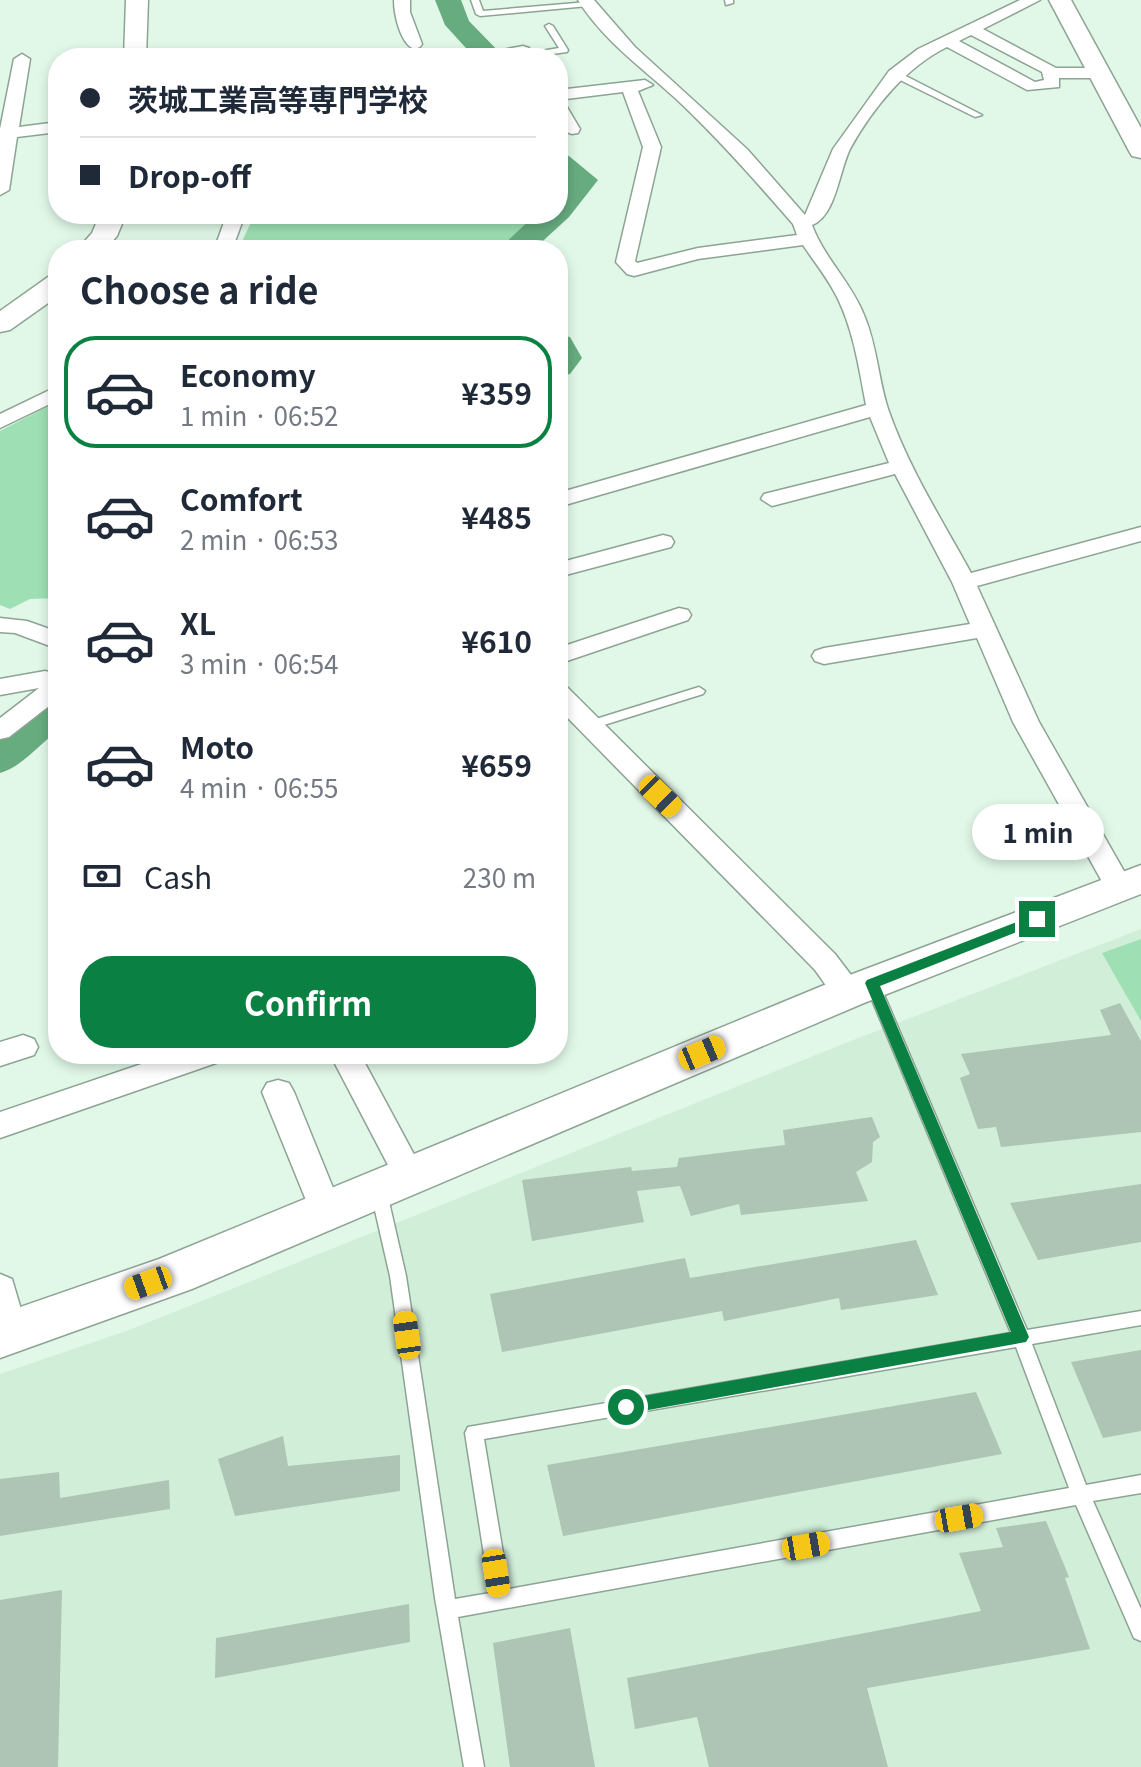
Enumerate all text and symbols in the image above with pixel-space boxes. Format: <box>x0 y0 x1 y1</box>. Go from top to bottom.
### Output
text: 茨城工業高等専門学校 <box>128 76 428 120</box>
text: Drop-off <box>128 153 251 197</box>
text: Choose a ride <box>80 262 319 314</box>
text: Economy <box>180 352 316 396</box>
icon: car <box>84 356 156 428</box>
text: ¥359 <box>461 370 532 414</box>
text: 1 min · 06:52 <box>180 396 339 433</box>
text: Comfort <box>180 476 303 520</box>
icon: car <box>84 480 156 552</box>
text: ¥485 <box>461 494 532 538</box>
text: 2 min · 06:53 <box>180 520 339 557</box>
text: XL <box>180 600 216 644</box>
icon: car <box>84 604 156 676</box>
text: ¥610 <box>461 618 532 662</box>
text: 3 min · 06:54 <box>180 644 339 681</box>
text: Moto <box>180 724 254 768</box>
icon: car <box>84 728 156 800</box>
text: ¥659 <box>461 742 532 786</box>
text: 4 min · 06:55 <box>180 768 339 805</box>
car <box>634 771 686 821</box>
callout: 1 min <box>971 803 1103 859</box>
text: 1 min <box>1003 813 1073 850</box>
icon: cash <box>80 854 124 898</box>
text: Cash <box>144 854 212 898</box>
text: 230 m <box>463 858 536 895</box>
route end <box>1019 901 1055 937</box>
button: Confirm <box>80 956 536 1048</box>
car <box>675 1033 729 1073</box>
car <box>121 1264 175 1302</box>
car <box>392 1310 422 1360</box>
route start <box>608 1389 644 1425</box>
car <box>933 1502 985 1534</box>
car <box>780 1530 832 1562</box>
car <box>480 1547 512 1599</box>

